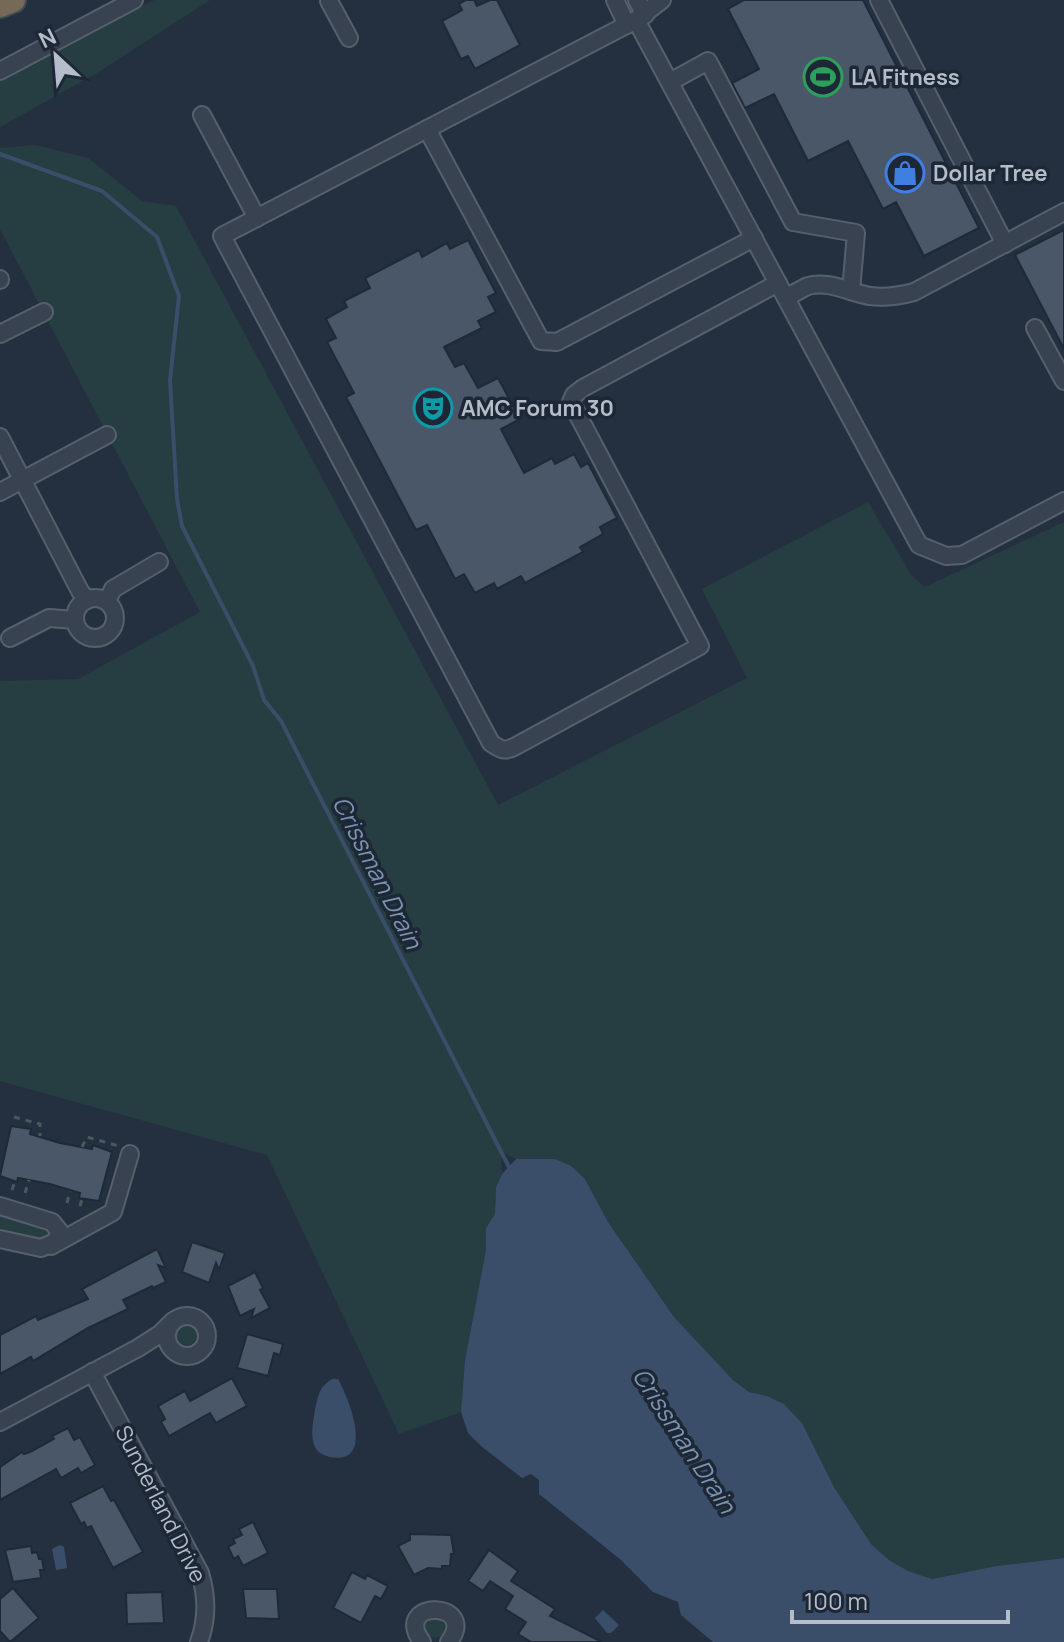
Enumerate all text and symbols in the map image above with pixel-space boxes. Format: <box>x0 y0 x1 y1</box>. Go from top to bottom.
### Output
north arrow <box>16 16 96 96</box>
text: N <box>34 21 61 55</box>
sports icon: LA Fitness <box>802 56 844 98</box>
place label: LA Fitness <box>851 62 960 92</box>
shop icon: Dollar Tree <box>884 152 926 194</box>
place label: Dollar Tree <box>933 158 1048 188</box>
theatre icon: AMC Forum 30 <box>412 387 454 429</box>
place label: AMC Forum 30 <box>461 393 614 423</box>
water label: Crissman Drain <box>325 790 431 954</box>
water label: Crissman Drain <box>626 1361 745 1520</box>
street label: Sunderland Drive <box>108 1420 214 1588</box>
scale bar <box>792 1574 1008 1624</box>
text: 100 m <box>804 1584 868 1617</box>

